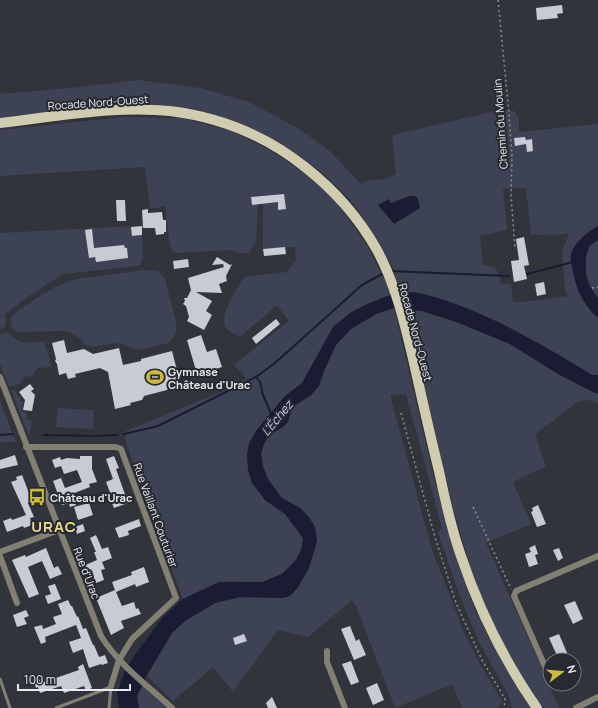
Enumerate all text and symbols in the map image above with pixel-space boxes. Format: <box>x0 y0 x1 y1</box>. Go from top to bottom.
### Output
street label: Chemin du Moulin <box>489 78 511 170</box>
street label: Rocade Nord-Ouest <box>47 91 149 113</box>
street label: Rocade Nord-Ouest <box>396 281 436 383</box>
place label: Gymnase Château d'Urac <box>168 364 250 392</box>
sports icon: Gymnase Château d'Urac <box>145 367 165 387</box>
water label: L'Échez <box>257 395 298 439</box>
street label: Rue Vaillant Couturier <box>130 461 182 569</box>
bus stop icon: Château d'Urac <box>27 487 47 507</box>
place label: Château d'Urac <box>50 490 132 505</box>
district label: URAC <box>31 516 77 537</box>
street label: Rue d'Urac <box>70 545 104 601</box>
north arrow <box>542 652 582 692</box>
text: N <box>564 663 580 675</box>
scale bar <box>18 666 130 692</box>
text: 100 m <box>24 671 56 688</box>

